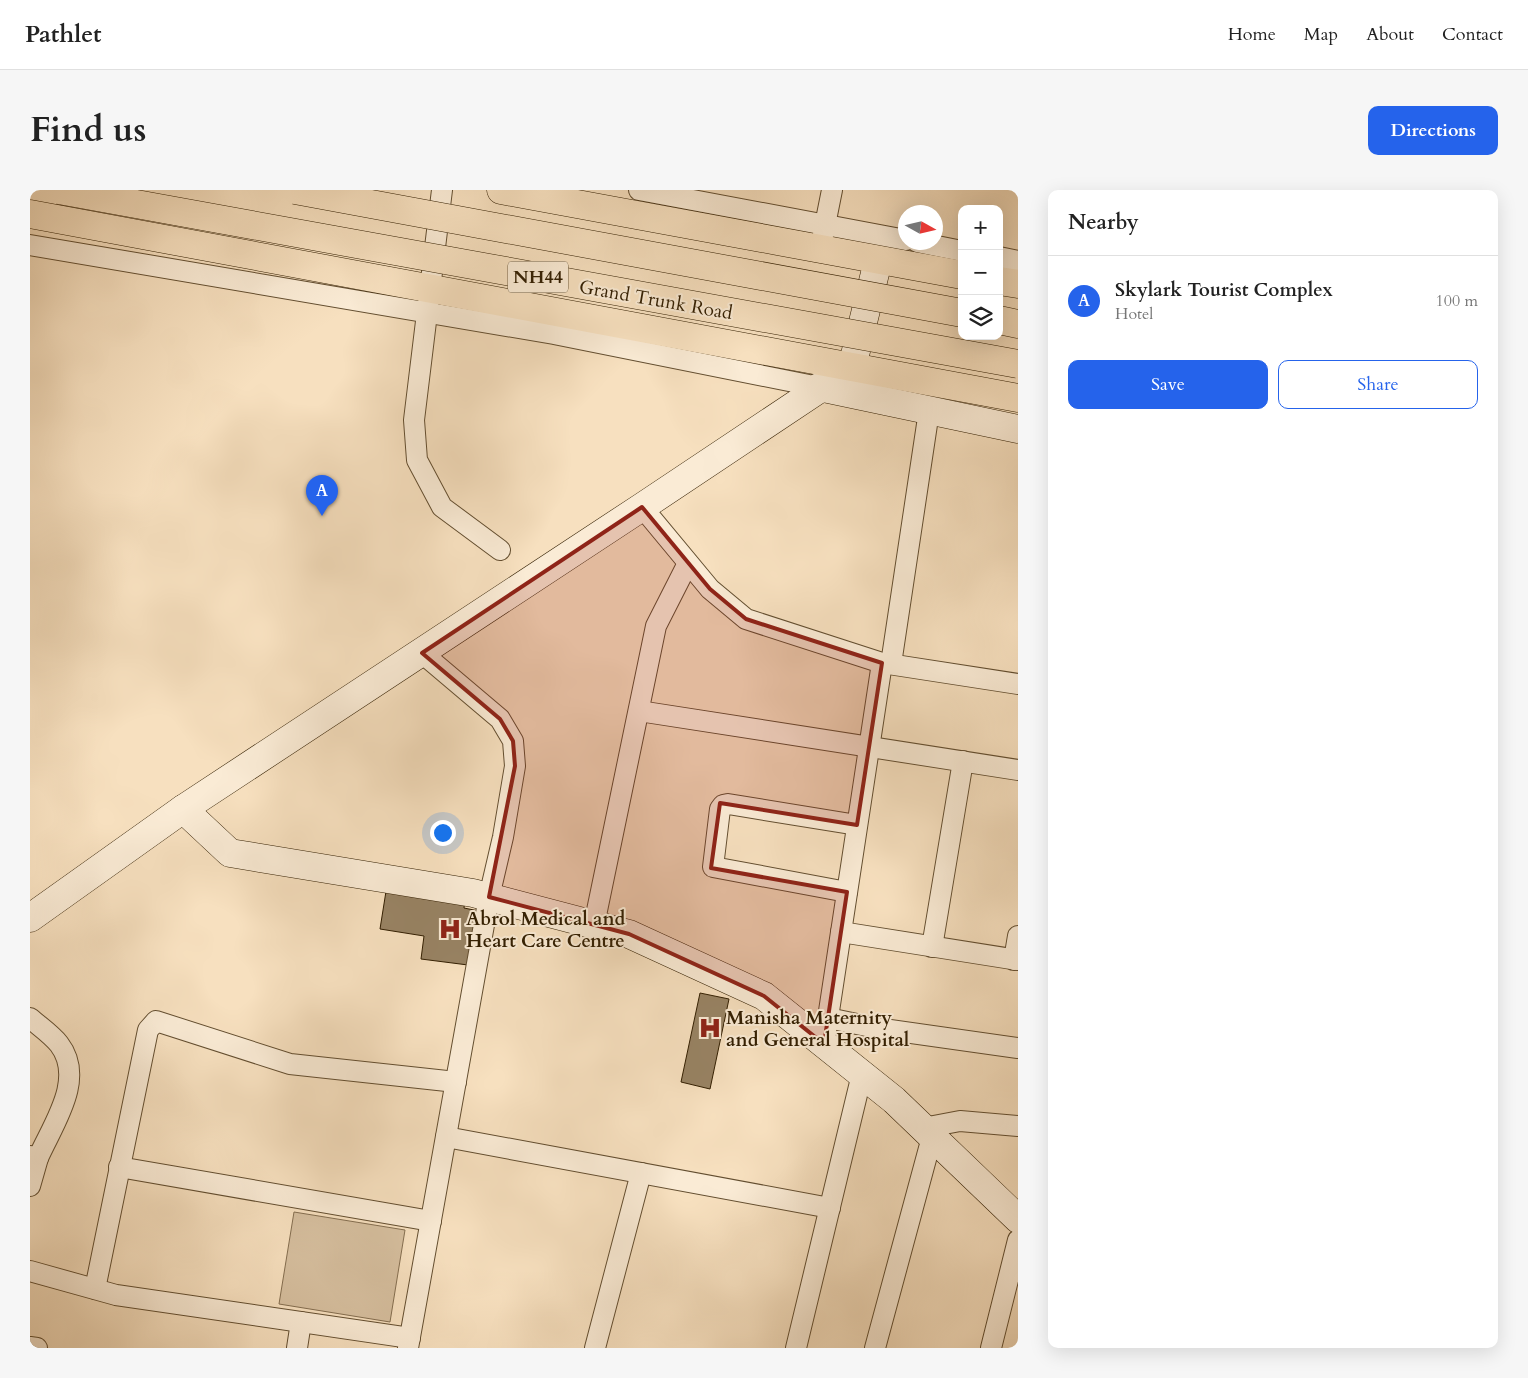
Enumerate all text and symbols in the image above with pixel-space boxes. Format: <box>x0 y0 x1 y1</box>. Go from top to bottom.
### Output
text: Pathlet <box>25 18 102 51</box>
text: Home <box>1228 22 1276 47</box>
text: Map <box>1304 22 1338 47</box>
text: About <box>1366 22 1414 47</box>
text: Contact <box>1442 22 1503 47</box>
text: Find us <box>30 106 146 154</box>
button: Directions <box>1368 106 1498 155</box>
north arrow <box>898 205 943 250</box>
map controls <box>958 205 1003 340</box>
button: + <box>958 205 1003 250</box>
text: Nearby <box>1068 208 1139 237</box>
button: − <box>958 250 1003 295</box>
road number: NH44 <box>508 262 568 292</box>
street label: Grand Trunk Road <box>577 274 735 326</box>
text: Skylark Tourist Complex <box>1115 277 1333 303</box>
text: A <box>1078 290 1090 312</box>
text: 100 m <box>1436 290 1478 312</box>
button: layers <box>958 295 1003 340</box>
text: Hotel <box>1115 303 1153 325</box>
button: Save <box>1068 360 1268 409</box>
button: Share <box>1278 360 1478 409</box>
pin: A <box>306 475 338 516</box>
your location <box>430 820 456 846</box>
place label: Abrol Medical and Heart Care Centre <box>466 906 626 954</box>
hospital icon: Abrol Medical and Heart Care Centre <box>437 916 463 942</box>
place label: Manisha Maternity and General Hospital <box>726 1005 910 1053</box>
hospital icon: Manisha Maternity and General Hospital <box>697 1015 723 1041</box>

